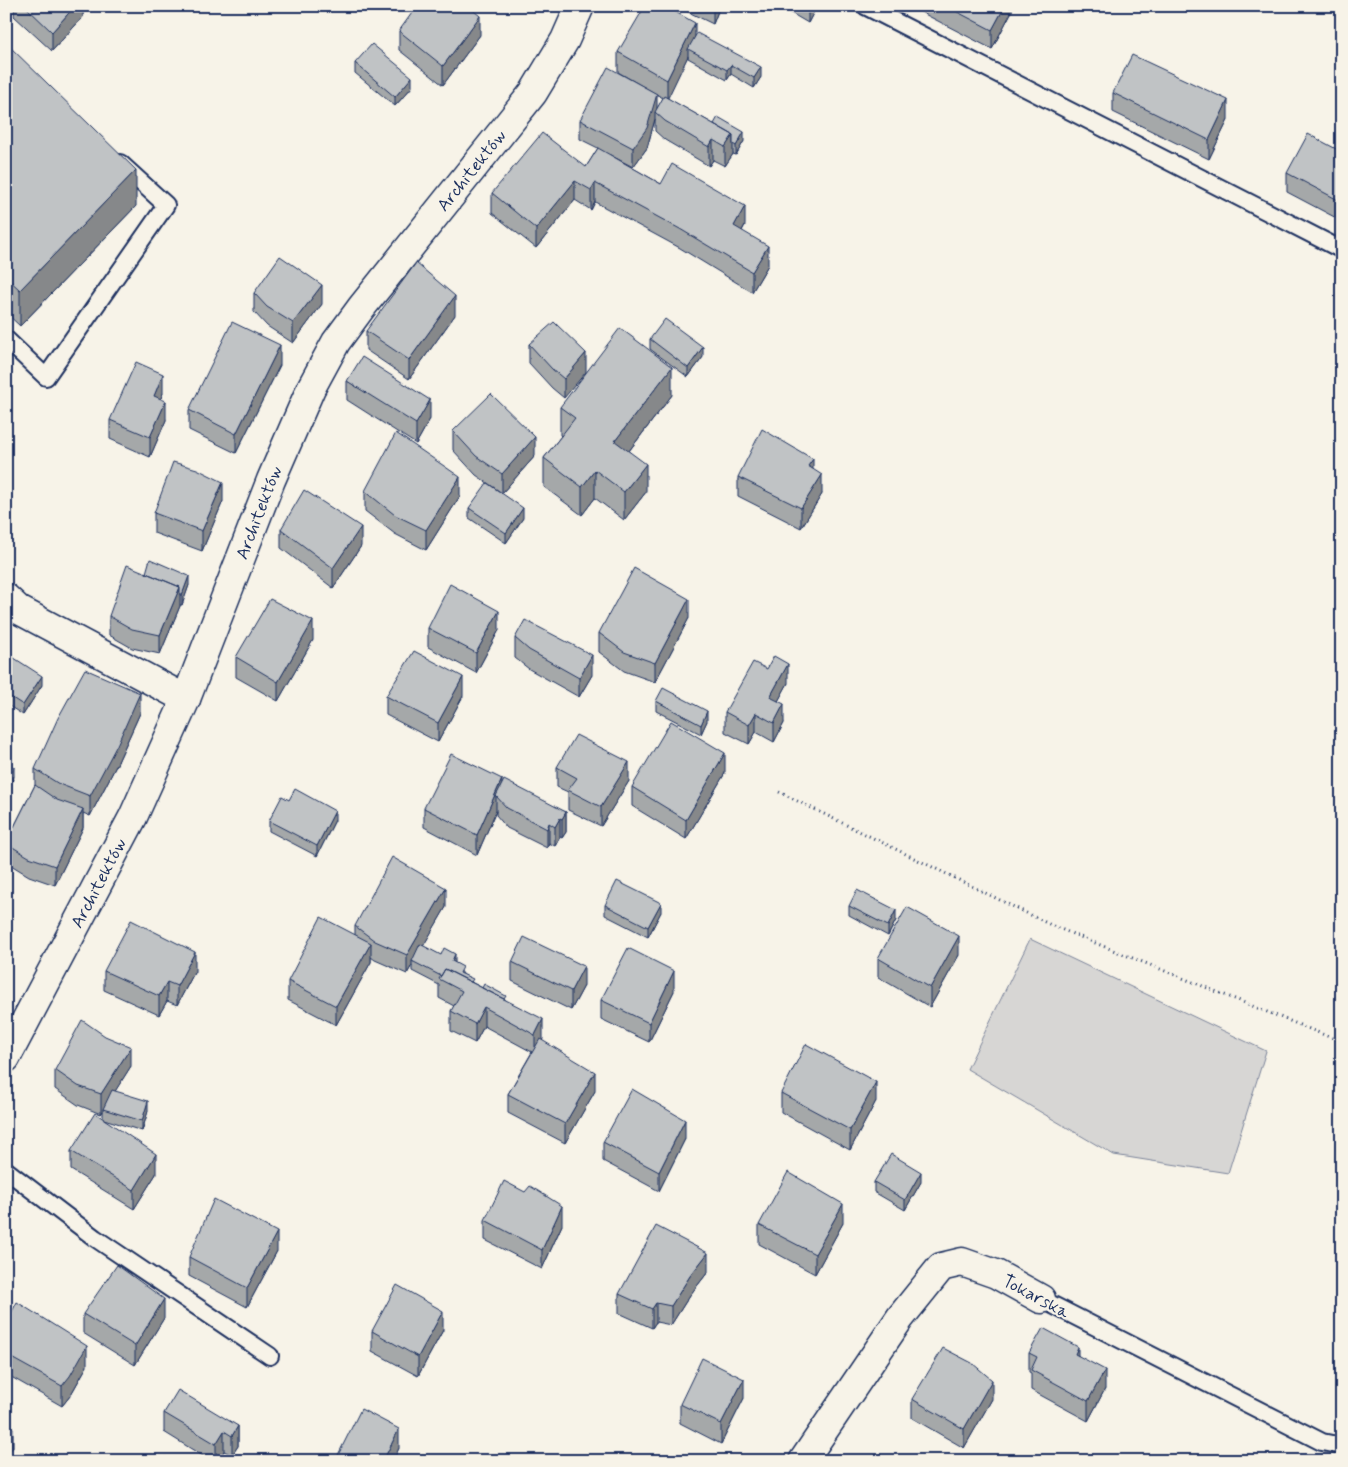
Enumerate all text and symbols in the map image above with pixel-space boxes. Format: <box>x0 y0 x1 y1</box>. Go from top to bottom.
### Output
street label: Architektów <box>432 125 512 217</box>
street label: Architektów <box>230 462 289 563</box>
street label: Architektów <box>66 834 133 933</box>
street label: Tokarska <box>998 1269 1073 1325</box>

